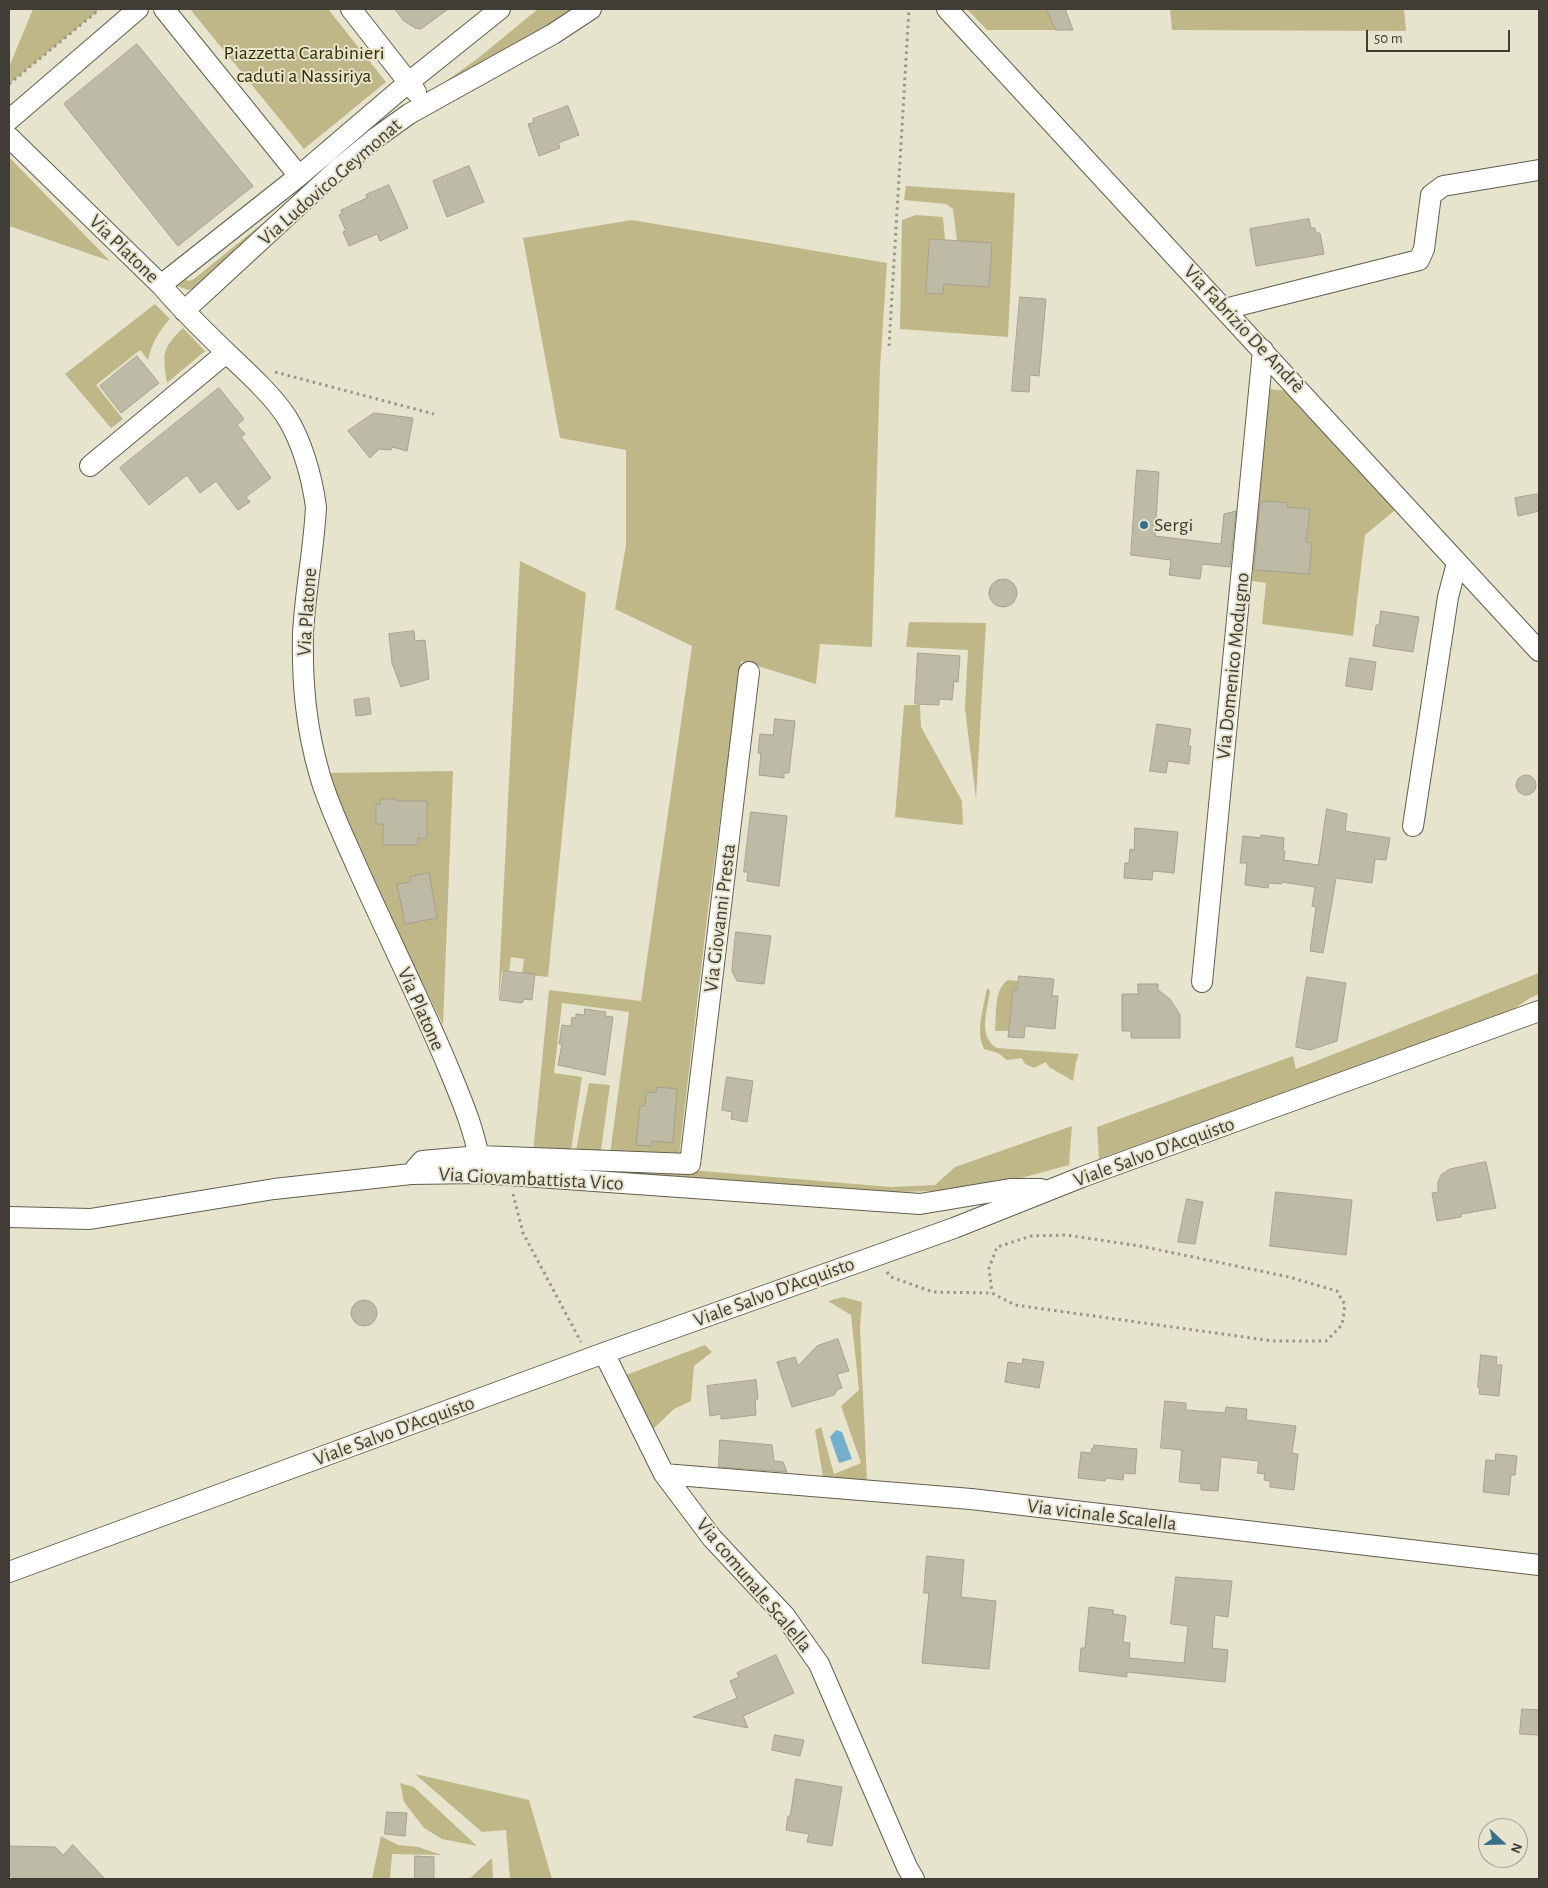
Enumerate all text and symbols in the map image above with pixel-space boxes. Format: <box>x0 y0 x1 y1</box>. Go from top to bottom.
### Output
scale bar <box>1368 20 1512 52</box>
text: 50 m <box>1374 31 1403 46</box>
park label: Piazzetta Carabinieri caduti a Nassiriya <box>224 41 384 88</box>
street label: Via Ludovico Geymonat <box>253 113 407 251</box>
street label: Via Platone <box>84 210 164 288</box>
street label: Via Fabrizio De Andrè <box>1178 260 1310 398</box>
place label: Sergi <box>1154 513 1193 537</box>
marker: Sergi <box>1138 519 1150 531</box>
street label: Via Platone <box>292 567 322 657</box>
street label: Via Domenico Modugno <box>1211 571 1255 761</box>
street label: Via Giovanni Presta <box>699 842 741 994</box>
street label: Via Platone <box>392 964 450 1054</box>
street label: Viale Salvo D'Acquisto <box>1070 1112 1238 1192</box>
street label: Via Giovambattista Vico <box>438 1162 624 1196</box>
street label: Viale Salvo D'Acquisto <box>690 1252 858 1332</box>
street label: Viale Salvo D'Acquisto <box>310 1391 478 1471</box>
street label: Via vicinale Scalella <box>1026 1494 1178 1536</box>
street label: Via comunale Scalella <box>691 1513 817 1657</box>
north arrow <box>1478 1818 1528 1868</box>
text: N <box>1508 1841 1524 1855</box>

